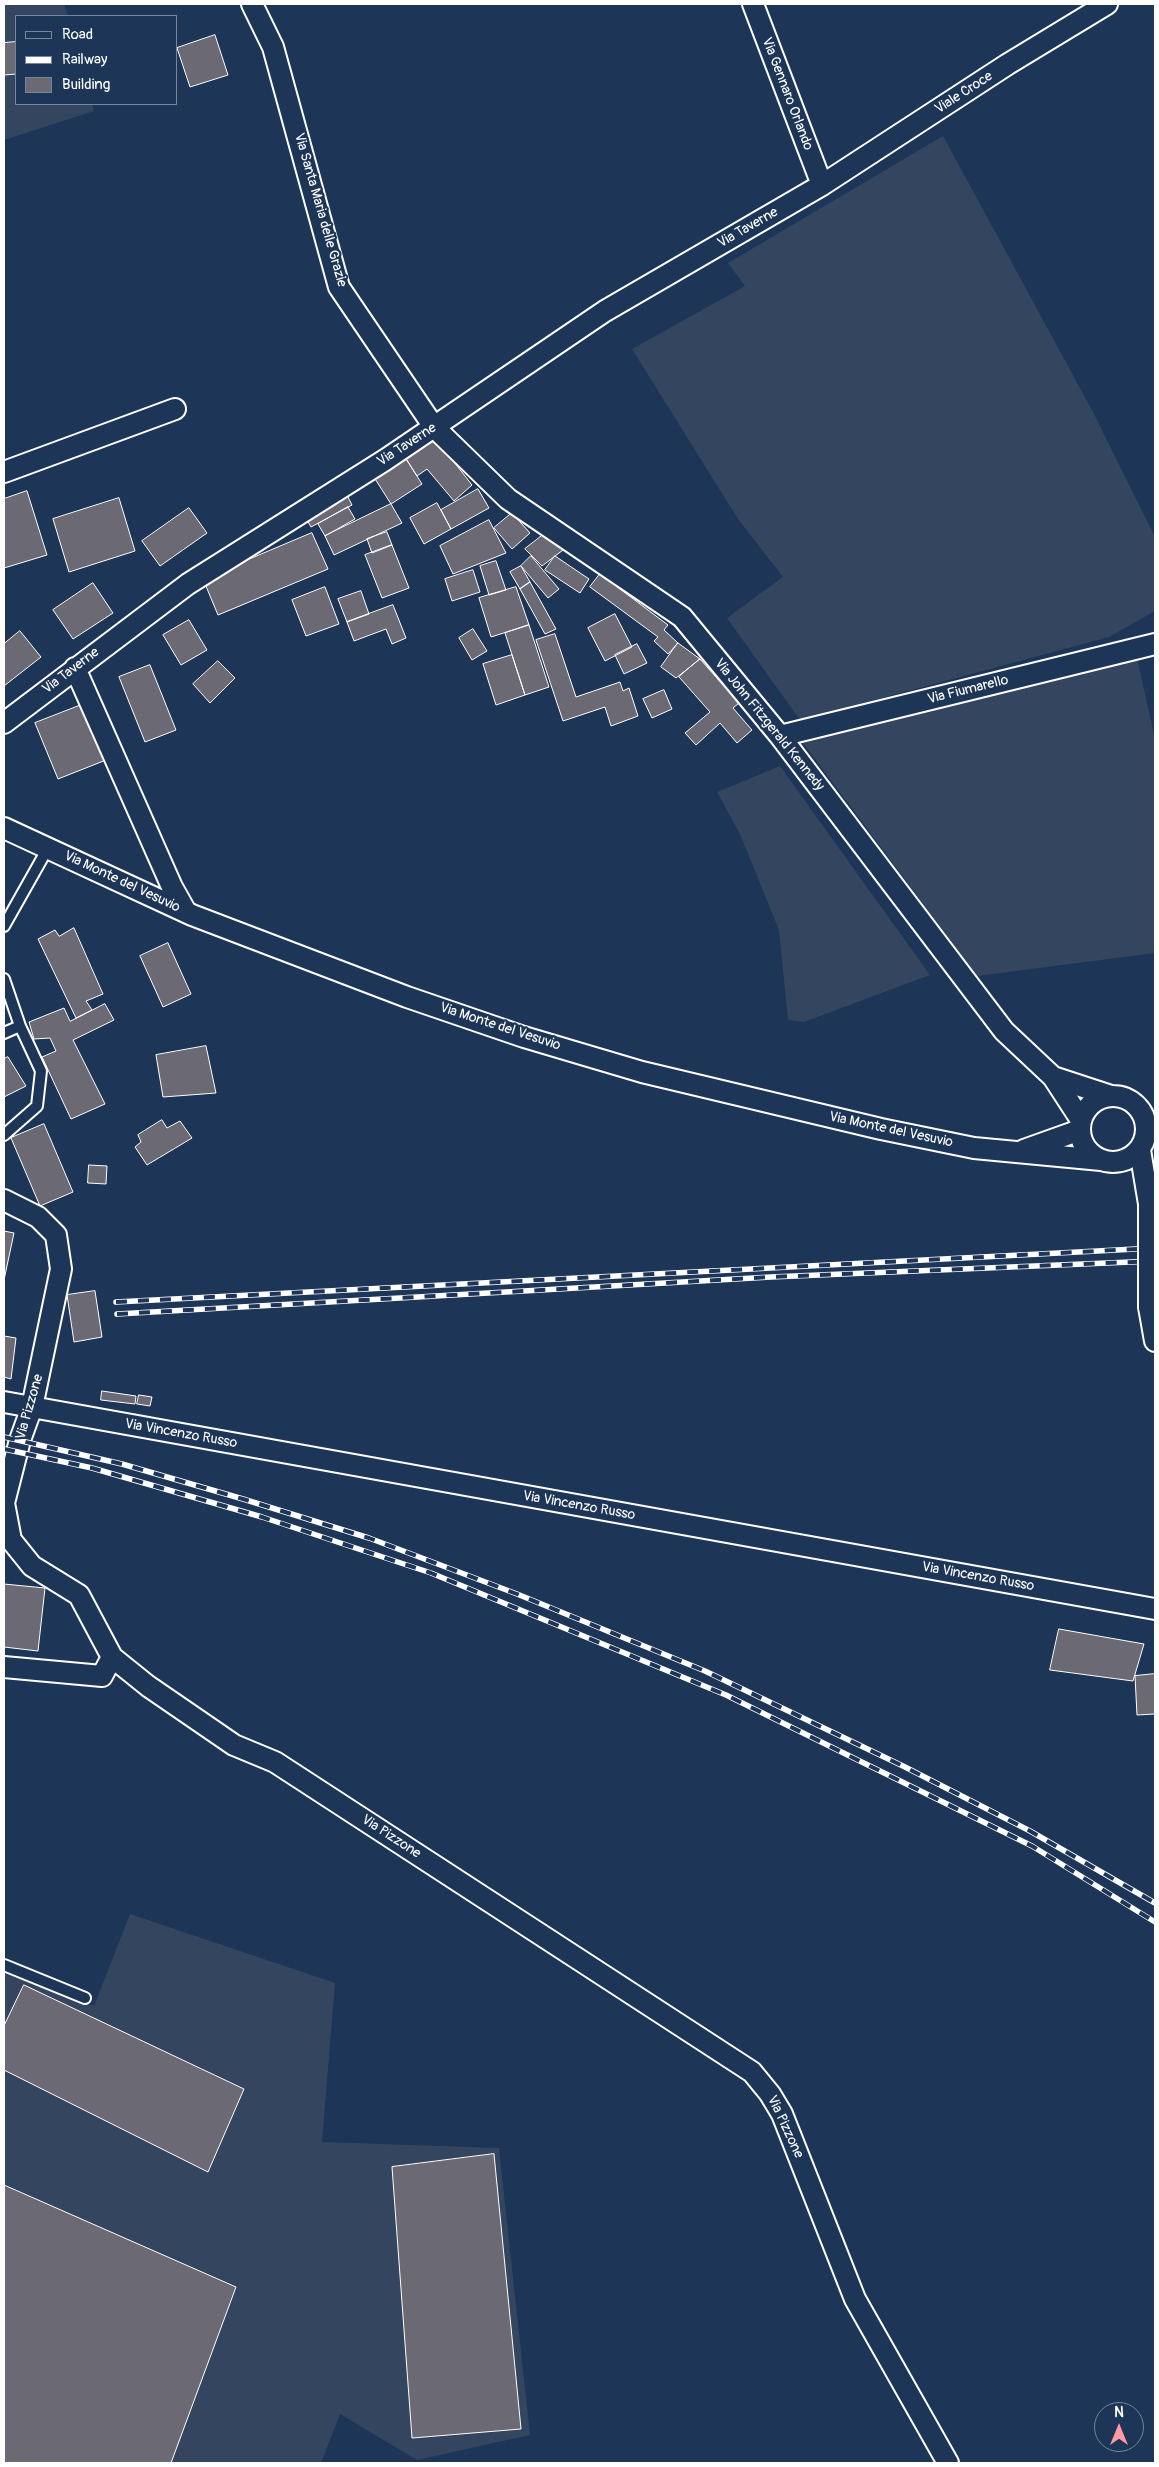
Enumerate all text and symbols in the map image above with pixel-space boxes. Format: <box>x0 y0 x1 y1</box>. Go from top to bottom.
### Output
legend <box>15 15 178 105</box>
text: Road <box>62 25 93 44</box>
street label: Via Gennaro Orlando <box>758 35 816 153</box>
text: Railway <box>62 50 107 69</box>
street label: Viale Croce <box>932 68 996 118</box>
text: Building <box>62 75 110 94</box>
street label: Via Santa Maria delle Grazie <box>290 131 350 289</box>
street label: Via Taverne <box>715 204 781 252</box>
street label: Via Taverne <box>374 420 440 470</box>
street label: Via Taverne <box>39 644 103 698</box>
street label: Via John Fitzgerald Kennedy <box>710 655 828 795</box>
street label: Via Fiumarello <box>926 672 1010 708</box>
street label: Via Monte del Vesuvio <box>61 848 183 916</box>
street label: Via Monte del Vesuvio <box>437 1000 563 1054</box>
street label: Via Monte del Vesuvio <box>828 1109 954 1151</box>
street label: Via Pizzone <box>13 1372 47 1442</box>
street label: Via Vincenzo Russo <box>124 1416 238 1452</box>
street label: Via Vincenzo Russo <box>522 1488 636 1524</box>
street label: Via Vincenzo Russo <box>921 1559 1035 1595</box>
street label: Via Pizzone <box>358 1812 424 1862</box>
street label: Via Pizzone <box>763 2093 807 2161</box>
north arrow <box>1094 2402 1144 2452</box>
text: N <box>1114 2404 1124 2421</box>

